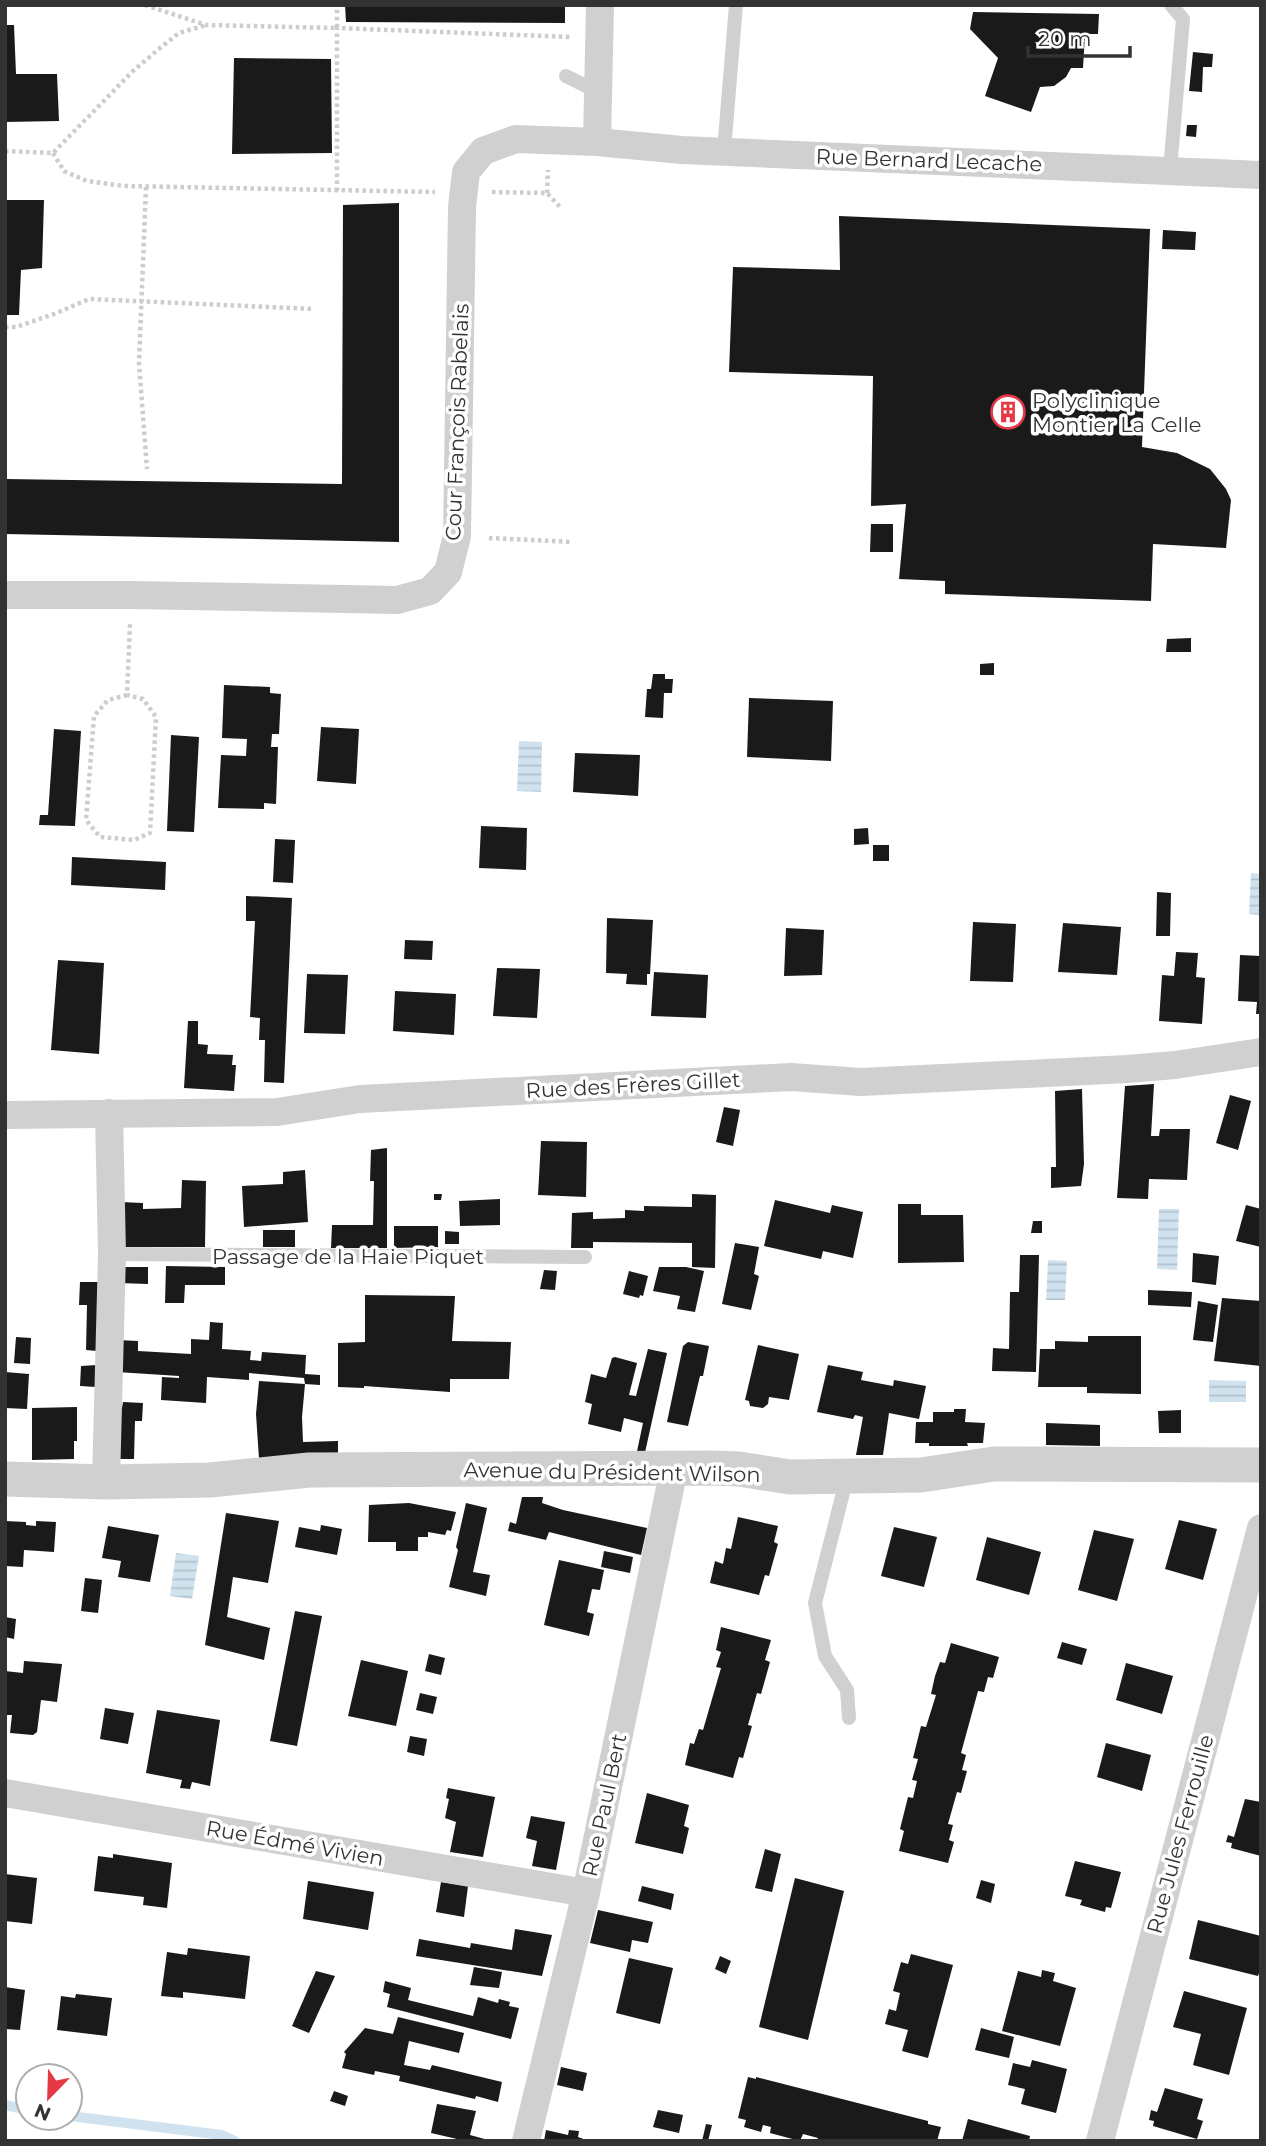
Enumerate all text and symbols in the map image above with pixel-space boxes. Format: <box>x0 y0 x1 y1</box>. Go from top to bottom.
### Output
scale bar <box>1028 14 1130 58</box>
text: 20 m <box>1038 26 1092 51</box>
street label: Rue Bernard Lecache <box>815 144 1043 176</box>
street label: Cour François Rabelais <box>440 303 474 541</box>
place label: Polyclinique Montier La Celle <box>1032 388 1202 437</box>
building icon: Polyclinique Montier La Celle <box>989 393 1027 431</box>
street label: Rue des Frères Gillet <box>525 1067 741 1103</box>
street label: Passage de la Haie Piquet <box>212 1244 484 1269</box>
street label: Avenue du Président Wilson <box>463 1457 761 1487</box>
street label: Rue Paul Bert <box>577 1731 631 1879</box>
street label: Rue Jules Ferrouille <box>1141 1732 1219 1936</box>
street label: Rue Édmé Vivien <box>204 1815 386 1871</box>
north arrow <box>14 2062 84 2132</box>
text: N <box>31 2099 54 2126</box>

